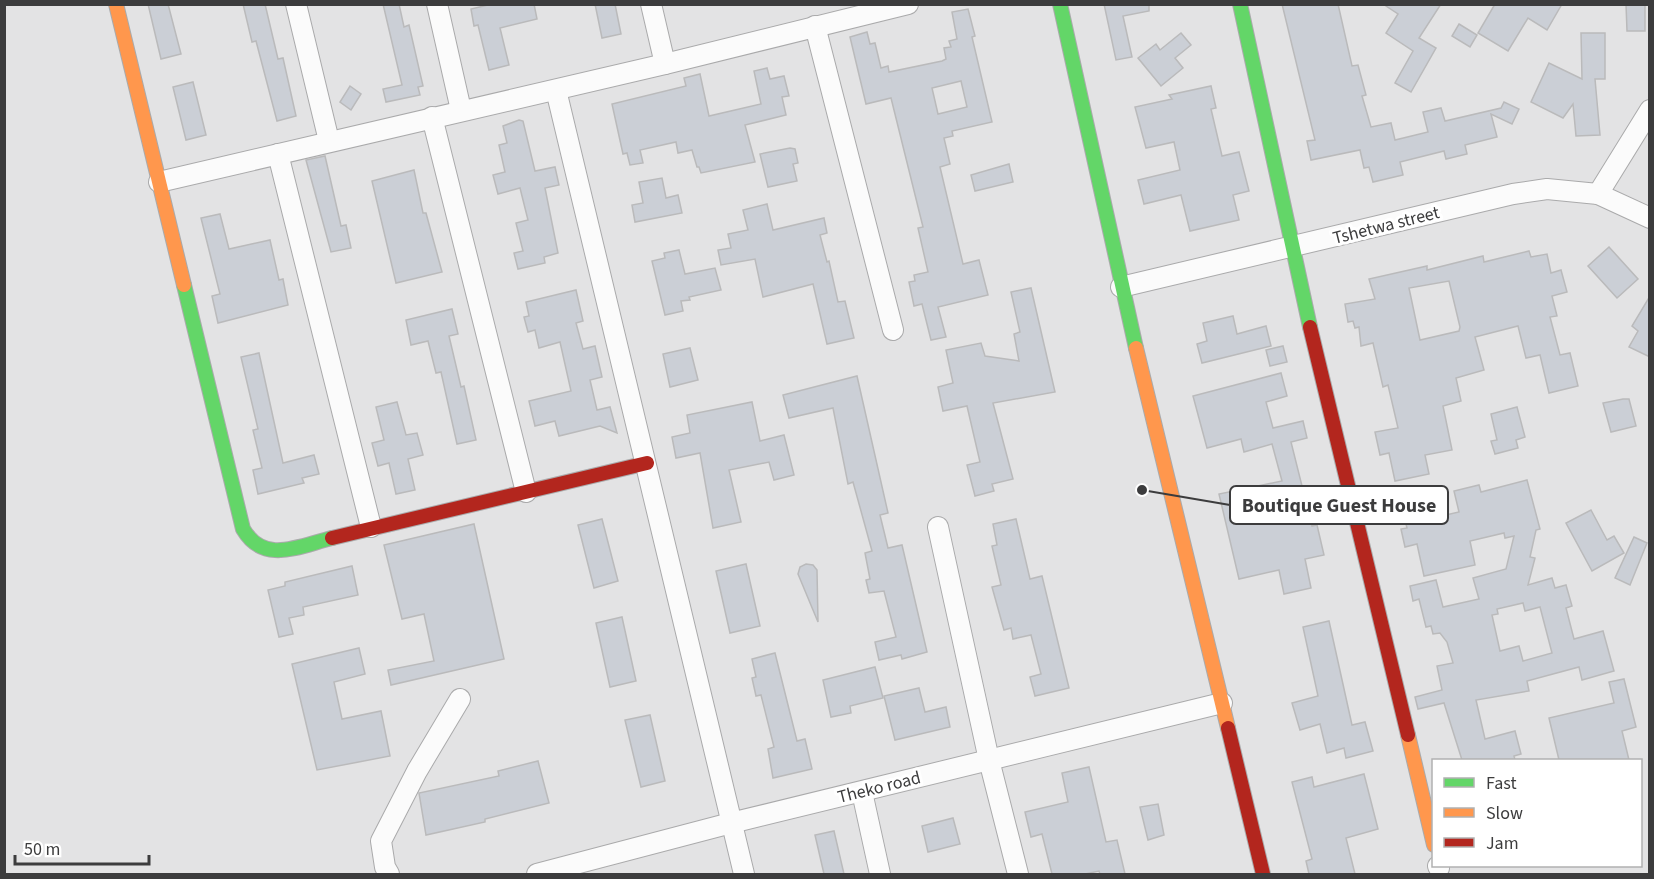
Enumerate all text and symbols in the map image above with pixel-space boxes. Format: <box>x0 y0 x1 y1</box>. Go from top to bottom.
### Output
street label: Tshetwa street <box>1330 200 1442 251</box>
callout: Boutique Guest House <box>1230 486 1448 524</box>
text: Boutique Guest House <box>1242 492 1436 520</box>
legend <box>1432 759 1642 867</box>
street label: Theko road <box>835 765 923 810</box>
text: Fast <box>1486 771 1517 796</box>
text: Slow <box>1486 801 1523 826</box>
scale bar <box>15 828 148 866</box>
text: Jam <box>1486 831 1519 856</box>
text: 50 m <box>24 837 60 862</box>

